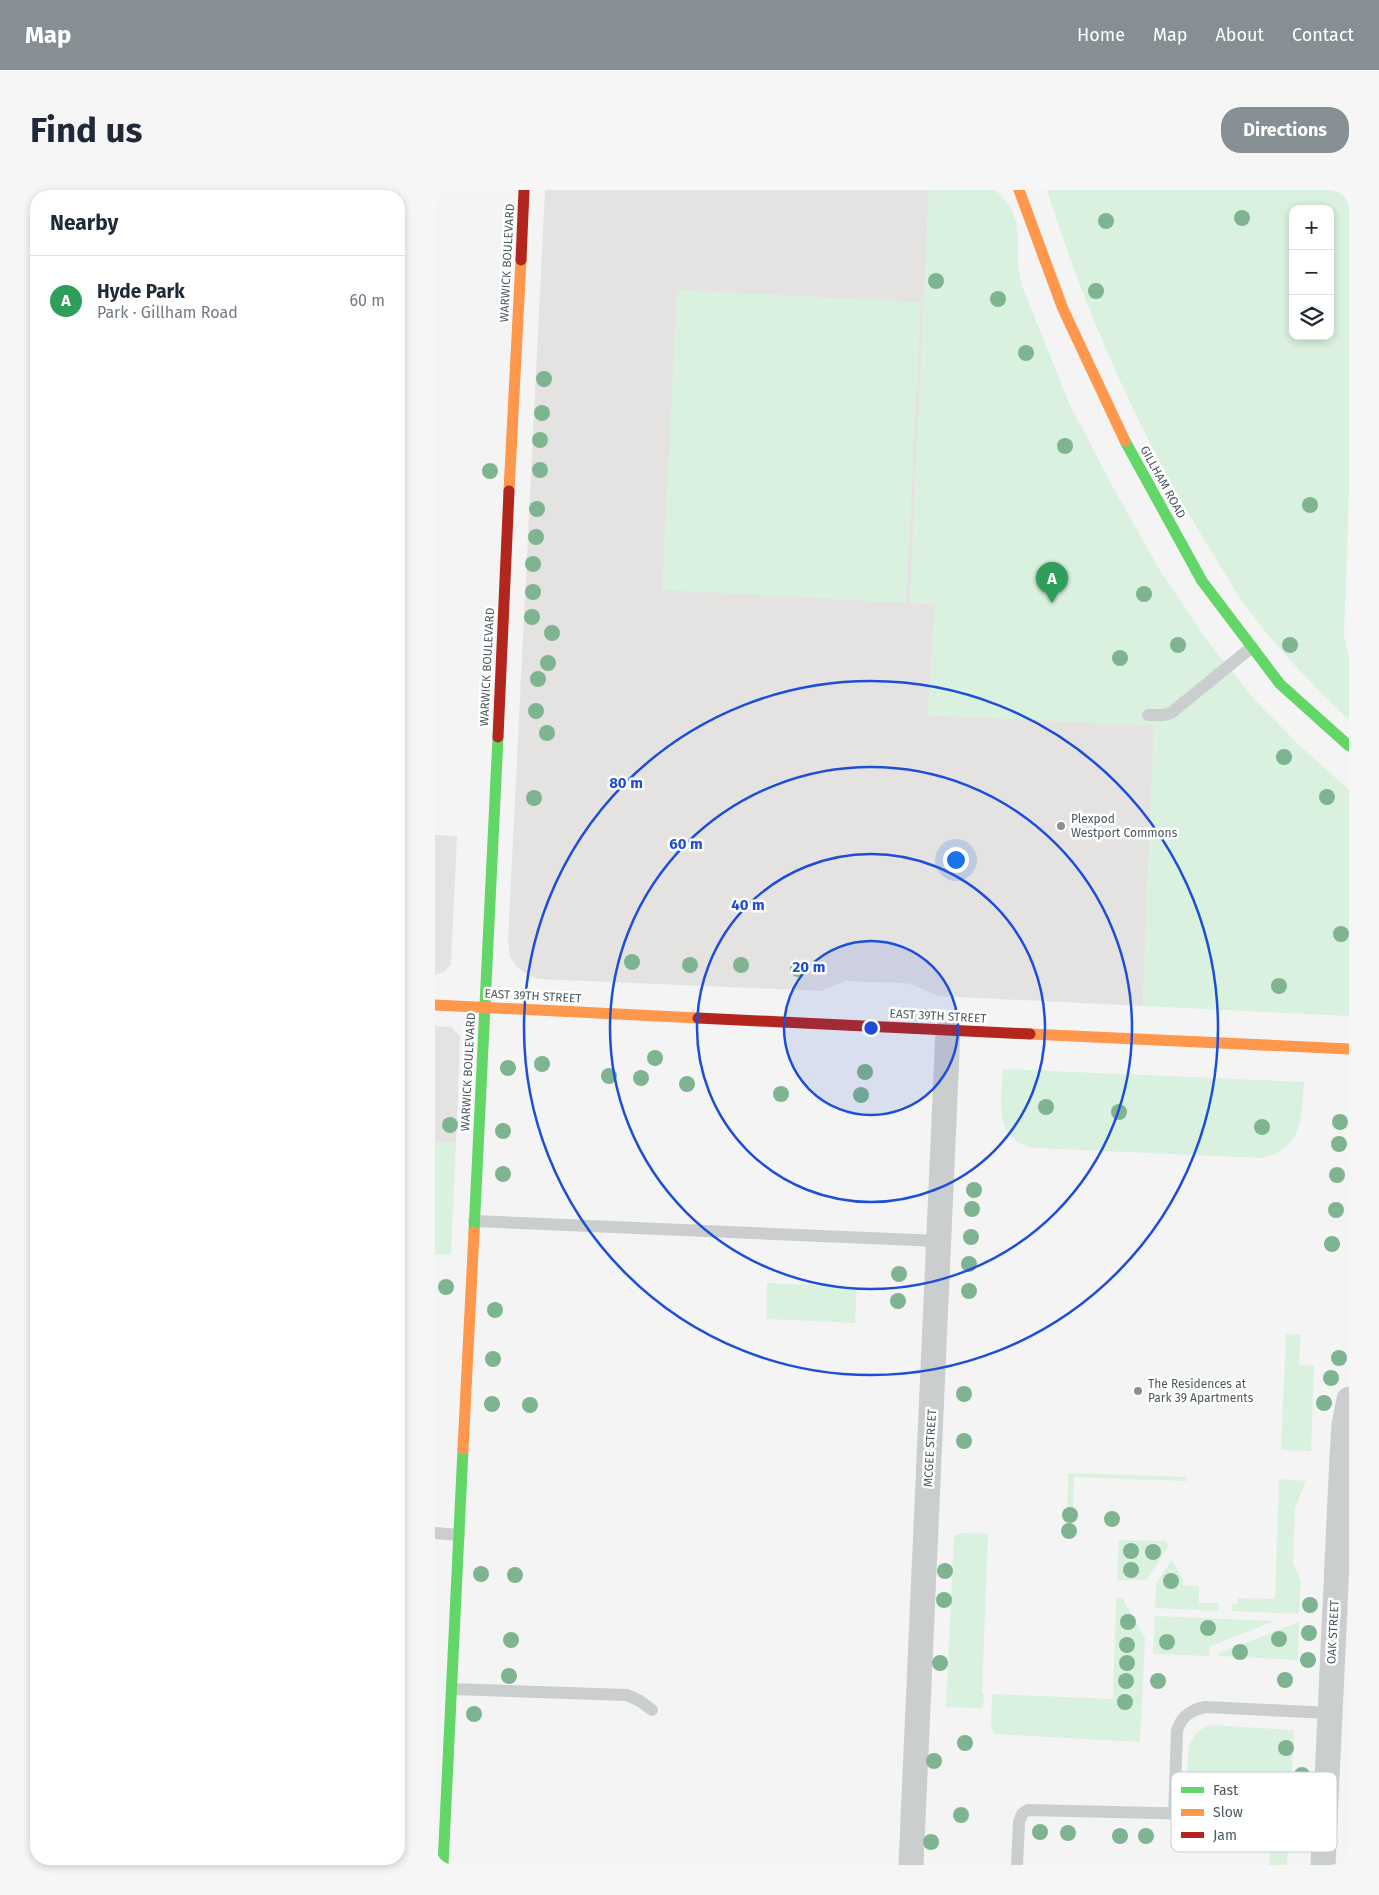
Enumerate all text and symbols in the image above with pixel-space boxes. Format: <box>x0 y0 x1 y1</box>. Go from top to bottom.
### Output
text: Map <box>25 21 71 49</box>
text: Home <box>1077 24 1125 46</box>
text: Map <box>1153 24 1187 46</box>
text: About <box>1215 24 1264 46</box>
text: Contact <box>1292 24 1354 46</box>
button: Directions <box>1221 107 1349 153</box>
text: Find us <box>30 109 142 151</box>
street label: WARWICK BOULEVARD <box>497 203 517 323</box>
map controls <box>1289 205 1334 340</box>
button: + <box>1289 205 1334 250</box>
text: Nearby <box>50 210 118 236</box>
button: − <box>1289 250 1334 295</box>
text: Hyde Park <box>97 280 185 303</box>
text: A <box>61 291 71 310</box>
text: 60 m <box>350 291 385 310</box>
button: layers <box>1289 295 1334 340</box>
text: Park · Gillham Road <box>97 303 238 322</box>
street label: GILLHAM ROAD <box>1137 443 1189 521</box>
pin: A <box>1036 562 1068 603</box>
street label: WARWICK BOULEVARD <box>477 607 497 727</box>
text: 80 m <box>609 774 643 792</box>
place label: Plexpod Westport Commons <box>1071 812 1178 840</box>
marker: Plexpod Westport Commons <box>1055 820 1067 832</box>
text: 60 m <box>669 835 703 853</box>
your location <box>943 847 969 873</box>
text: 40 m <box>731 896 765 914</box>
text: 20 m <box>793 958 825 976</box>
street label: EAST 39TH STREET <box>484 986 583 1006</box>
street label: EAST 39TH STREET <box>889 1006 988 1026</box>
street label: WARWICK BOULEVARD <box>458 1012 478 1132</box>
centre of rings <box>862 1019 880 1037</box>
place label: The Residences at Park 39 Apartments <box>1148 1377 1254 1405</box>
marker: The Residences at Park 39 Apartments <box>1132 1385 1144 1397</box>
street label: MCGEE STREET <box>921 1408 939 1487</box>
street label: OAK STREET <box>1324 1599 1342 1664</box>
legend <box>1171 1772 1337 1852</box>
text: Fast <box>1213 1782 1239 1799</box>
text: Slow <box>1213 1804 1243 1821</box>
text: Jam <box>1213 1827 1237 1844</box>

